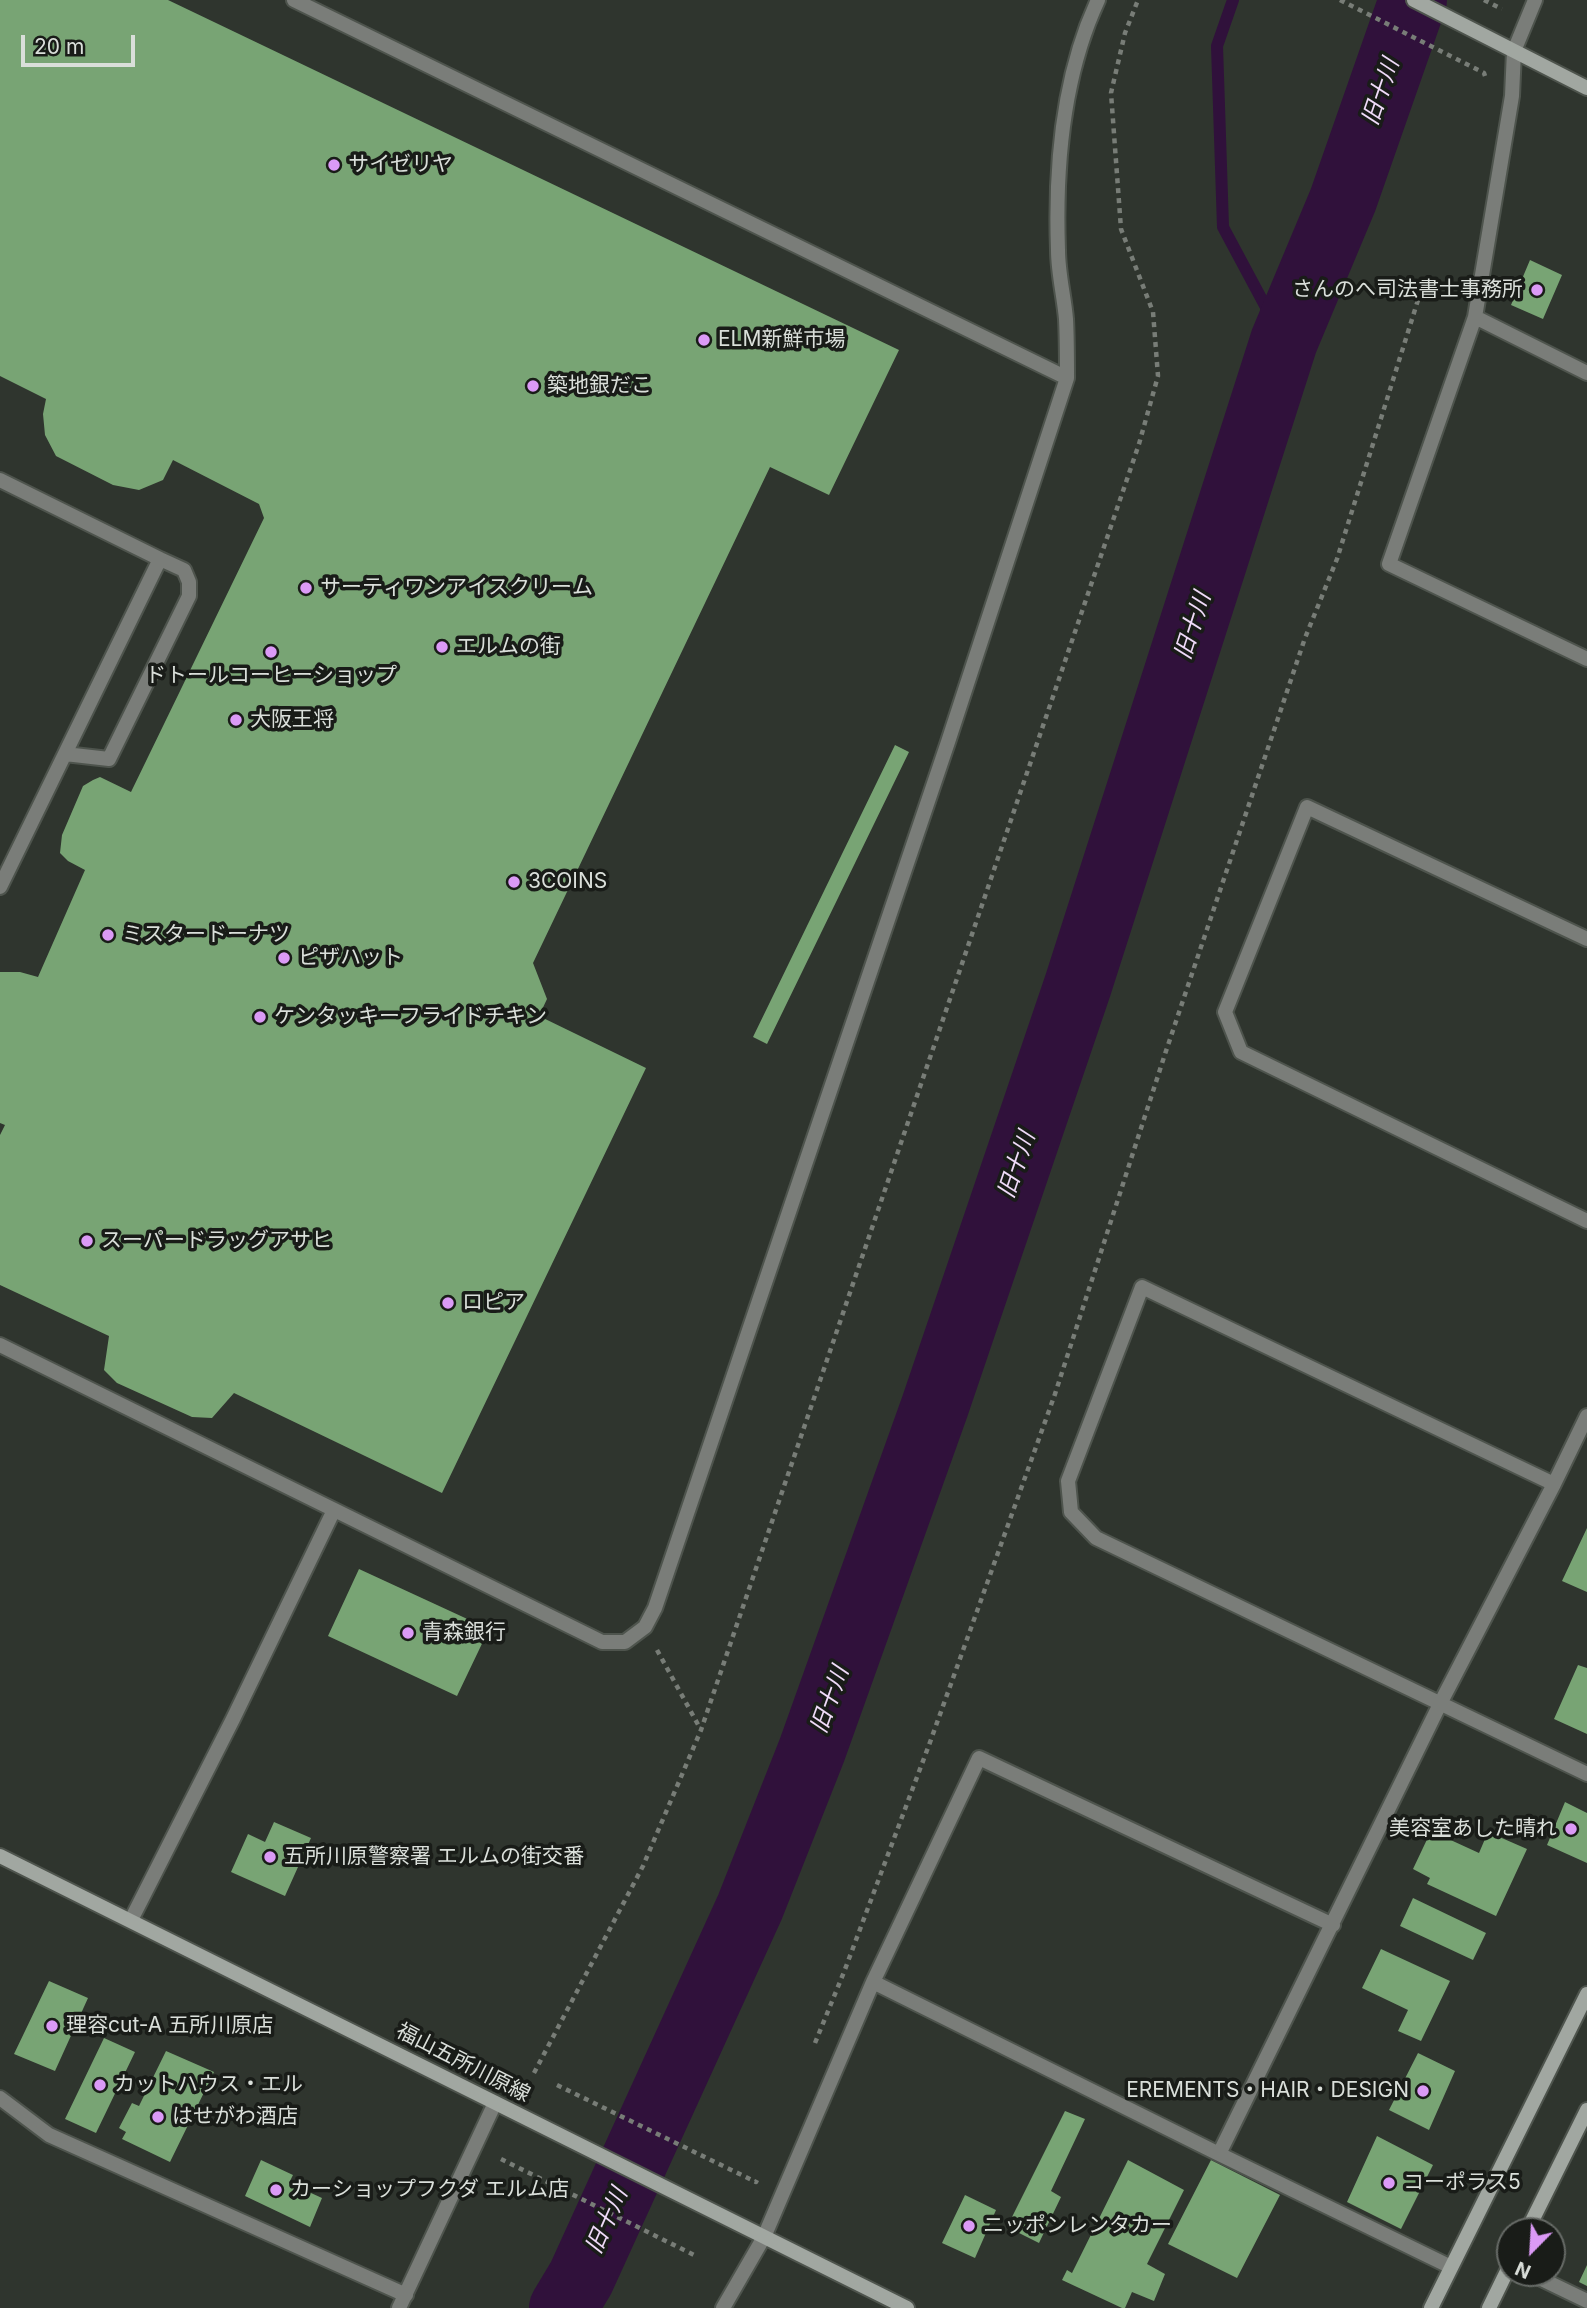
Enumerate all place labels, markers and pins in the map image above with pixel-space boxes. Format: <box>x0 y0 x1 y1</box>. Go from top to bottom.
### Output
place label: サイゼリヤ <box>348 152 453 178</box>
marker: サイゼリヤ <box>326 157 342 173</box>
place label: さんのへ司法書士事務所 <box>1292 277 1523 303</box>
marker: さんのへ司法書士事務所 <box>1529 282 1545 298</box>
place label: ELM新鮮市場 <box>718 327 845 353</box>
marker: ELM新鮮市場 <box>696 332 712 348</box>
place label: 築地銀だこ <box>547 373 652 399</box>
marker: 築地銀だこ <box>525 378 541 394</box>
place label: サーティワンアイスクリーム <box>320 575 593 601</box>
marker: サーティワンアイスクリーム <box>298 580 314 596</box>
place label: エルムの街 <box>456 634 561 660</box>
marker: エルムの街 <box>434 639 450 655</box>
marker: ドトールコーヒーショップ <box>263 644 279 660</box>
place label: ドトールコーヒーショップ <box>145 663 397 689</box>
place label: 大阪王将 <box>250 707 334 733</box>
marker: 大阪王将 <box>228 712 244 728</box>
place label: 3COINS <box>528 869 607 895</box>
marker: 3COINS <box>506 874 522 890</box>
place label: ミスタードーナツ <box>122 922 290 948</box>
marker: ミスタードーナツ <box>100 927 116 943</box>
place label: ピザハット <box>298 945 403 971</box>
marker: ピザハット <box>276 950 292 966</box>
place label: ケンタッキーフライドチキン <box>274 1004 547 1030</box>
marker: ケンタッキーフライドチキン <box>252 1009 268 1025</box>
place label: スーパードラッグアサヒ <box>101 1228 332 1254</box>
marker: スーパードラッグアサヒ <box>79 1233 95 1249</box>
place label: ロピア <box>462 1290 525 1316</box>
marker: ロピア <box>440 1295 456 1311</box>
place label: 青森銀行 <box>422 1620 506 1646</box>
marker: 青森銀行 <box>400 1625 416 1641</box>
place label: 美容室あした晴れ <box>1389 1816 1557 1842</box>
marker: 美容室あした晴れ <box>1563 1821 1579 1837</box>
place label: 五所川原警察署 エルムの街交番 <box>284 1844 584 1870</box>
marker: 五所川原警察署 エルムの街交番 <box>262 1849 278 1865</box>
place label: 理容cut-A 五所川原店 <box>66 2013 273 2039</box>
marker: 理容cut-A 五所川原店 <box>44 2018 60 2034</box>
place label: カットハウス・エル <box>114 2072 303 2098</box>
marker: カットハウス・エル <box>92 2077 108 2093</box>
place label: EREMENTS・HAIR・DESIGN <box>1126 2078 1409 2104</box>
marker: EREMENTS・HAIR・DESIGN <box>1415 2083 1431 2099</box>
place label: はせがわ酒店 <box>172 2104 298 2130</box>
marker: はせがわ酒店 <box>150 2109 166 2125</box>
place label: コーポラス5 <box>1403 2170 1521 2196</box>
marker: コーポラス5 <box>1381 2175 1397 2191</box>
place label: カーショップフクダ エルム店 <box>290 2177 569 2203</box>
marker: カーショップフクダ エルム店 <box>268 2182 284 2198</box>
place label: ニッポンレンタカー <box>983 2213 1172 2239</box>
marker: ニッポンレンタカー <box>961 2218 977 2234</box>

